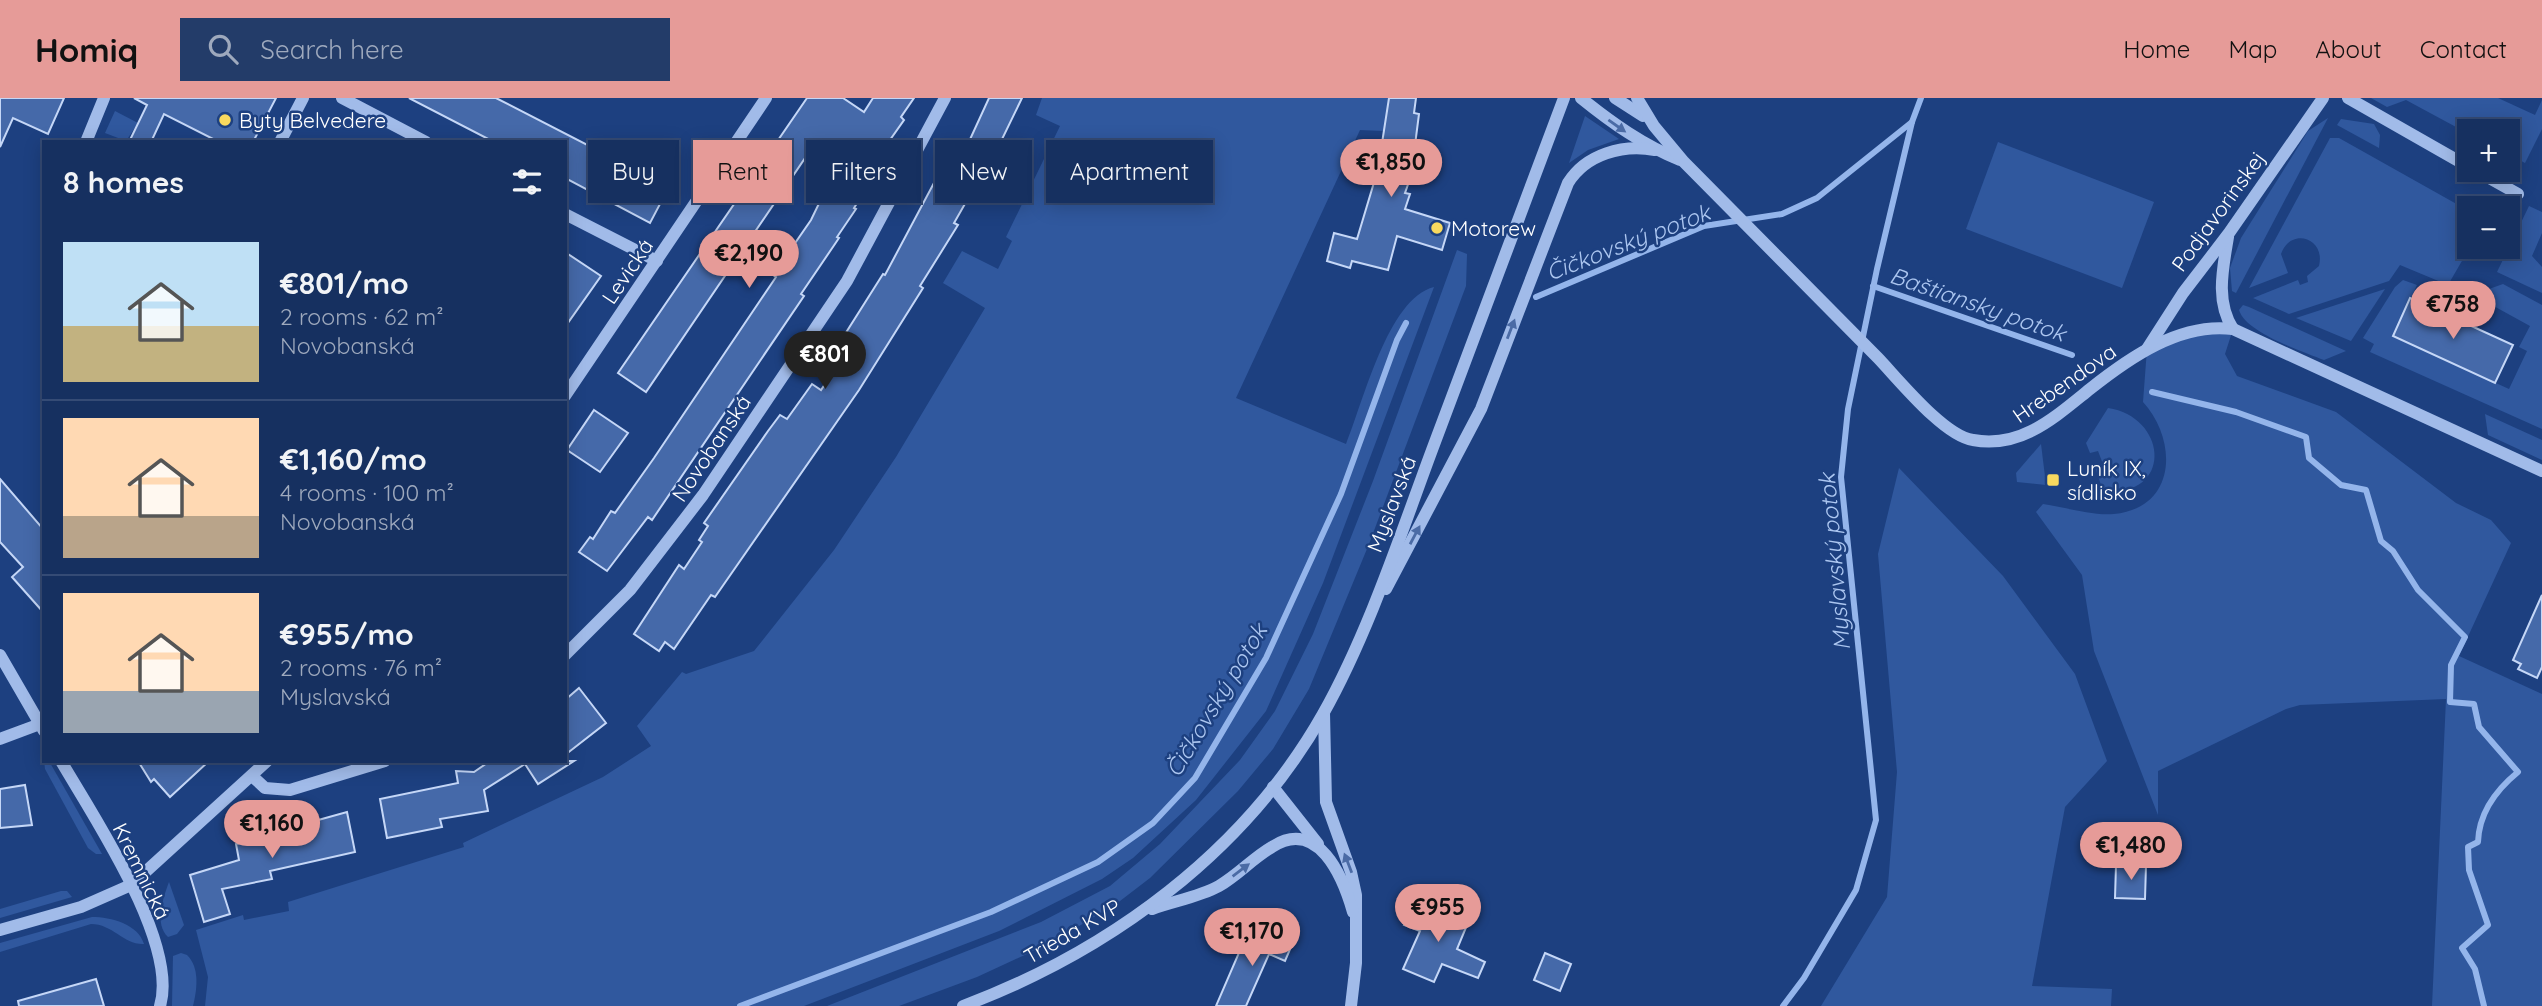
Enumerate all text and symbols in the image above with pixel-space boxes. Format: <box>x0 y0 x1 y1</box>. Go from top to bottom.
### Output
search box <box>180 18 670 81</box>
text: Homiq <box>35 29 138 70</box>
icon: search <box>204 30 242 68</box>
text: Search here <box>260 33 404 66</box>
text: Home <box>2123 34 2190 64</box>
text: Map <box>2228 34 2277 64</box>
text: About <box>2315 34 2382 64</box>
text: Contact <box>2420 34 2507 64</box>
place label: Byty Belvedere <box>239 107 386 133</box>
marker: Byty Belvedere <box>217 112 233 128</box>
one-way arrow <box>1607 119 1626 132</box>
map controls <box>2457 119 2520 259</box>
button: + <box>2457 119 2520 182</box>
chip: Buy <box>588 140 679 203</box>
chip: Rent <box>693 140 792 203</box>
chip: Filters <box>806 140 921 203</box>
chip: New <box>935 140 1032 203</box>
chip: Apartment <box>1046 140 1213 203</box>
pin: €1,850 <box>1334 140 1448 199</box>
street label: Podjavorinskej <box>2166 146 2270 276</box>
text: €1,850 <box>1356 147 1426 176</box>
text: 8 homes <box>63 163 184 201</box>
icon: filters <box>508 163 546 201</box>
button: − <box>2457 196 2520 259</box>
water label: Čičkovský potok <box>1542 197 1716 287</box>
place label: Motorew <box>1451 215 1536 241</box>
marker: Motorew <box>1429 220 1445 236</box>
pin: €2,190 <box>692 230 806 290</box>
street label: Levická <box>596 233 658 309</box>
text: €2,190 <box>715 238 783 267</box>
water label: Baštiansky potok <box>1886 260 2071 348</box>
text: €801/mo <box>280 264 409 302</box>
icon: home <box>119 270 203 354</box>
pin: €758 <box>2412 282 2494 341</box>
text: €758 <box>2427 289 2479 318</box>
text: 2 rooms · 62 m² <box>280 302 444 331</box>
one-way arrow <box>1506 319 1517 340</box>
text: Novobanská <box>280 331 415 360</box>
pin: €801 <box>784 331 866 391</box>
street label: Hrebendova <box>2007 338 2121 428</box>
text: €801 <box>800 339 850 368</box>
street label: Novobanská <box>666 390 756 506</box>
text: €1,160/mo <box>280 440 427 478</box>
icon: home <box>119 446 203 530</box>
street label: Myslavská <box>1361 452 1421 556</box>
place label: Luník IX, sídlisko <box>2067 455 2146 505</box>
water label: Myslavský potok <box>1812 470 1856 652</box>
marker: Luník IX, sídlisko <box>2045 472 2061 488</box>
text: 4 rooms · 100 m² <box>280 478 454 507</box>
text: Novobanská <box>280 507 415 536</box>
one-way arrow <box>1409 525 1420 545</box>
text: €955/mo <box>280 615 414 653</box>
water label: Čičkovský potok <box>1159 617 1274 782</box>
icon: home <box>119 621 203 705</box>
text: 2 rooms · 76 m² <box>280 653 442 682</box>
text: Myslavská <box>280 682 391 711</box>
pin: €1,160 <box>215 800 329 860</box>
text: €1,160 <box>240 808 304 837</box>
street label: Kremnická <box>108 819 176 923</box>
pin: €1,480 <box>2074 822 2188 882</box>
text: €1,480 <box>2096 830 2166 859</box>
one-way arrow <box>1342 852 1353 873</box>
one-way arrow <box>1232 863 1250 877</box>
pin: €955 <box>1397 884 1479 944</box>
text: €955 <box>1411 892 1465 921</box>
street label: Trieda KVP <box>1019 893 1125 969</box>
pin: €1,170 <box>1195 908 1309 968</box>
text: €1,170 <box>1220 916 1284 945</box>

